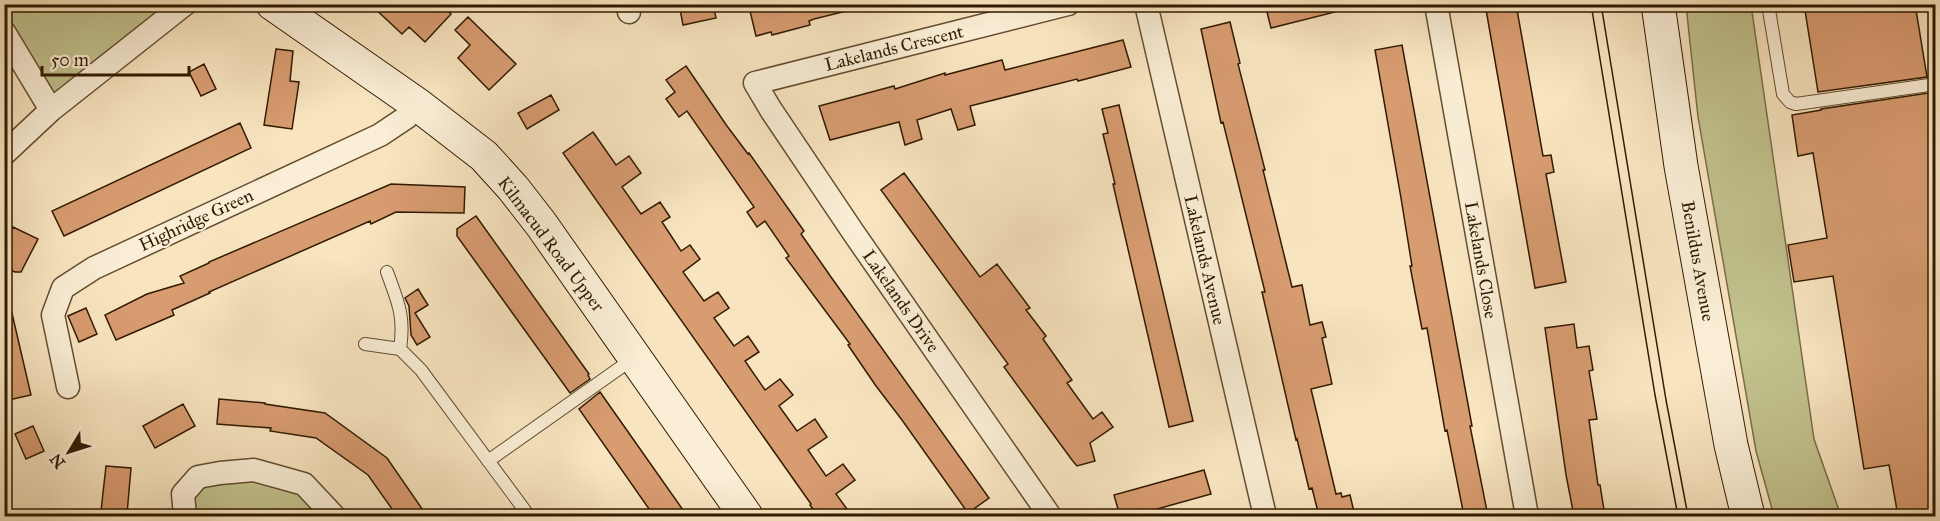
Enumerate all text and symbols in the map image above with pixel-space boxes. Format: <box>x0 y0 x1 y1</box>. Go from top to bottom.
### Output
street label: Lakelands Crescent <box>822 20 966 76</box>
scale bar <box>42 39 189 77</box>
text: 50 m <box>51 49 89 71</box>
street label: Kilmacud Road Upper <box>493 172 609 316</box>
street label: Highridge Green <box>135 184 257 257</box>
street label: Lakelands Avenue <box>1179 193 1231 327</box>
street label: Benildus Avenue <box>1677 199 1719 323</box>
street label: Lakelands Close <box>1460 200 1502 320</box>
street label: Lakelands Drive <box>858 246 944 356</box>
north arrow <box>39 422 99 482</box>
text: N <box>46 449 69 472</box>

